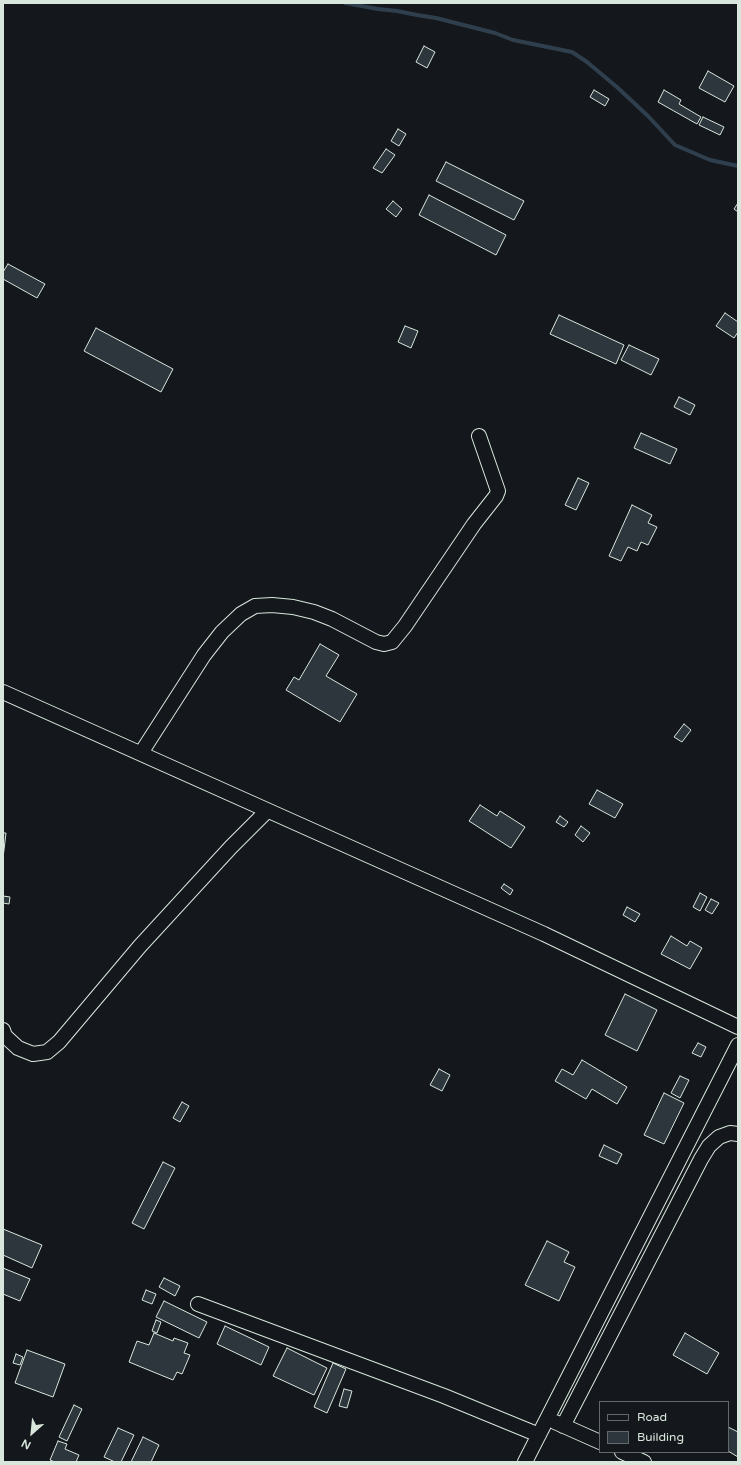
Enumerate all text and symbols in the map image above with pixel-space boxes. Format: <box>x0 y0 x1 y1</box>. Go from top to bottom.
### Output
legend <box>599 1401 729 1453</box>
text: Road <box>637 1410 667 1424</box>
north arrow <box>12 1413 52 1453</box>
text: Building <box>637 1430 684 1444</box>
text: N <box>19 1436 33 1452</box>

